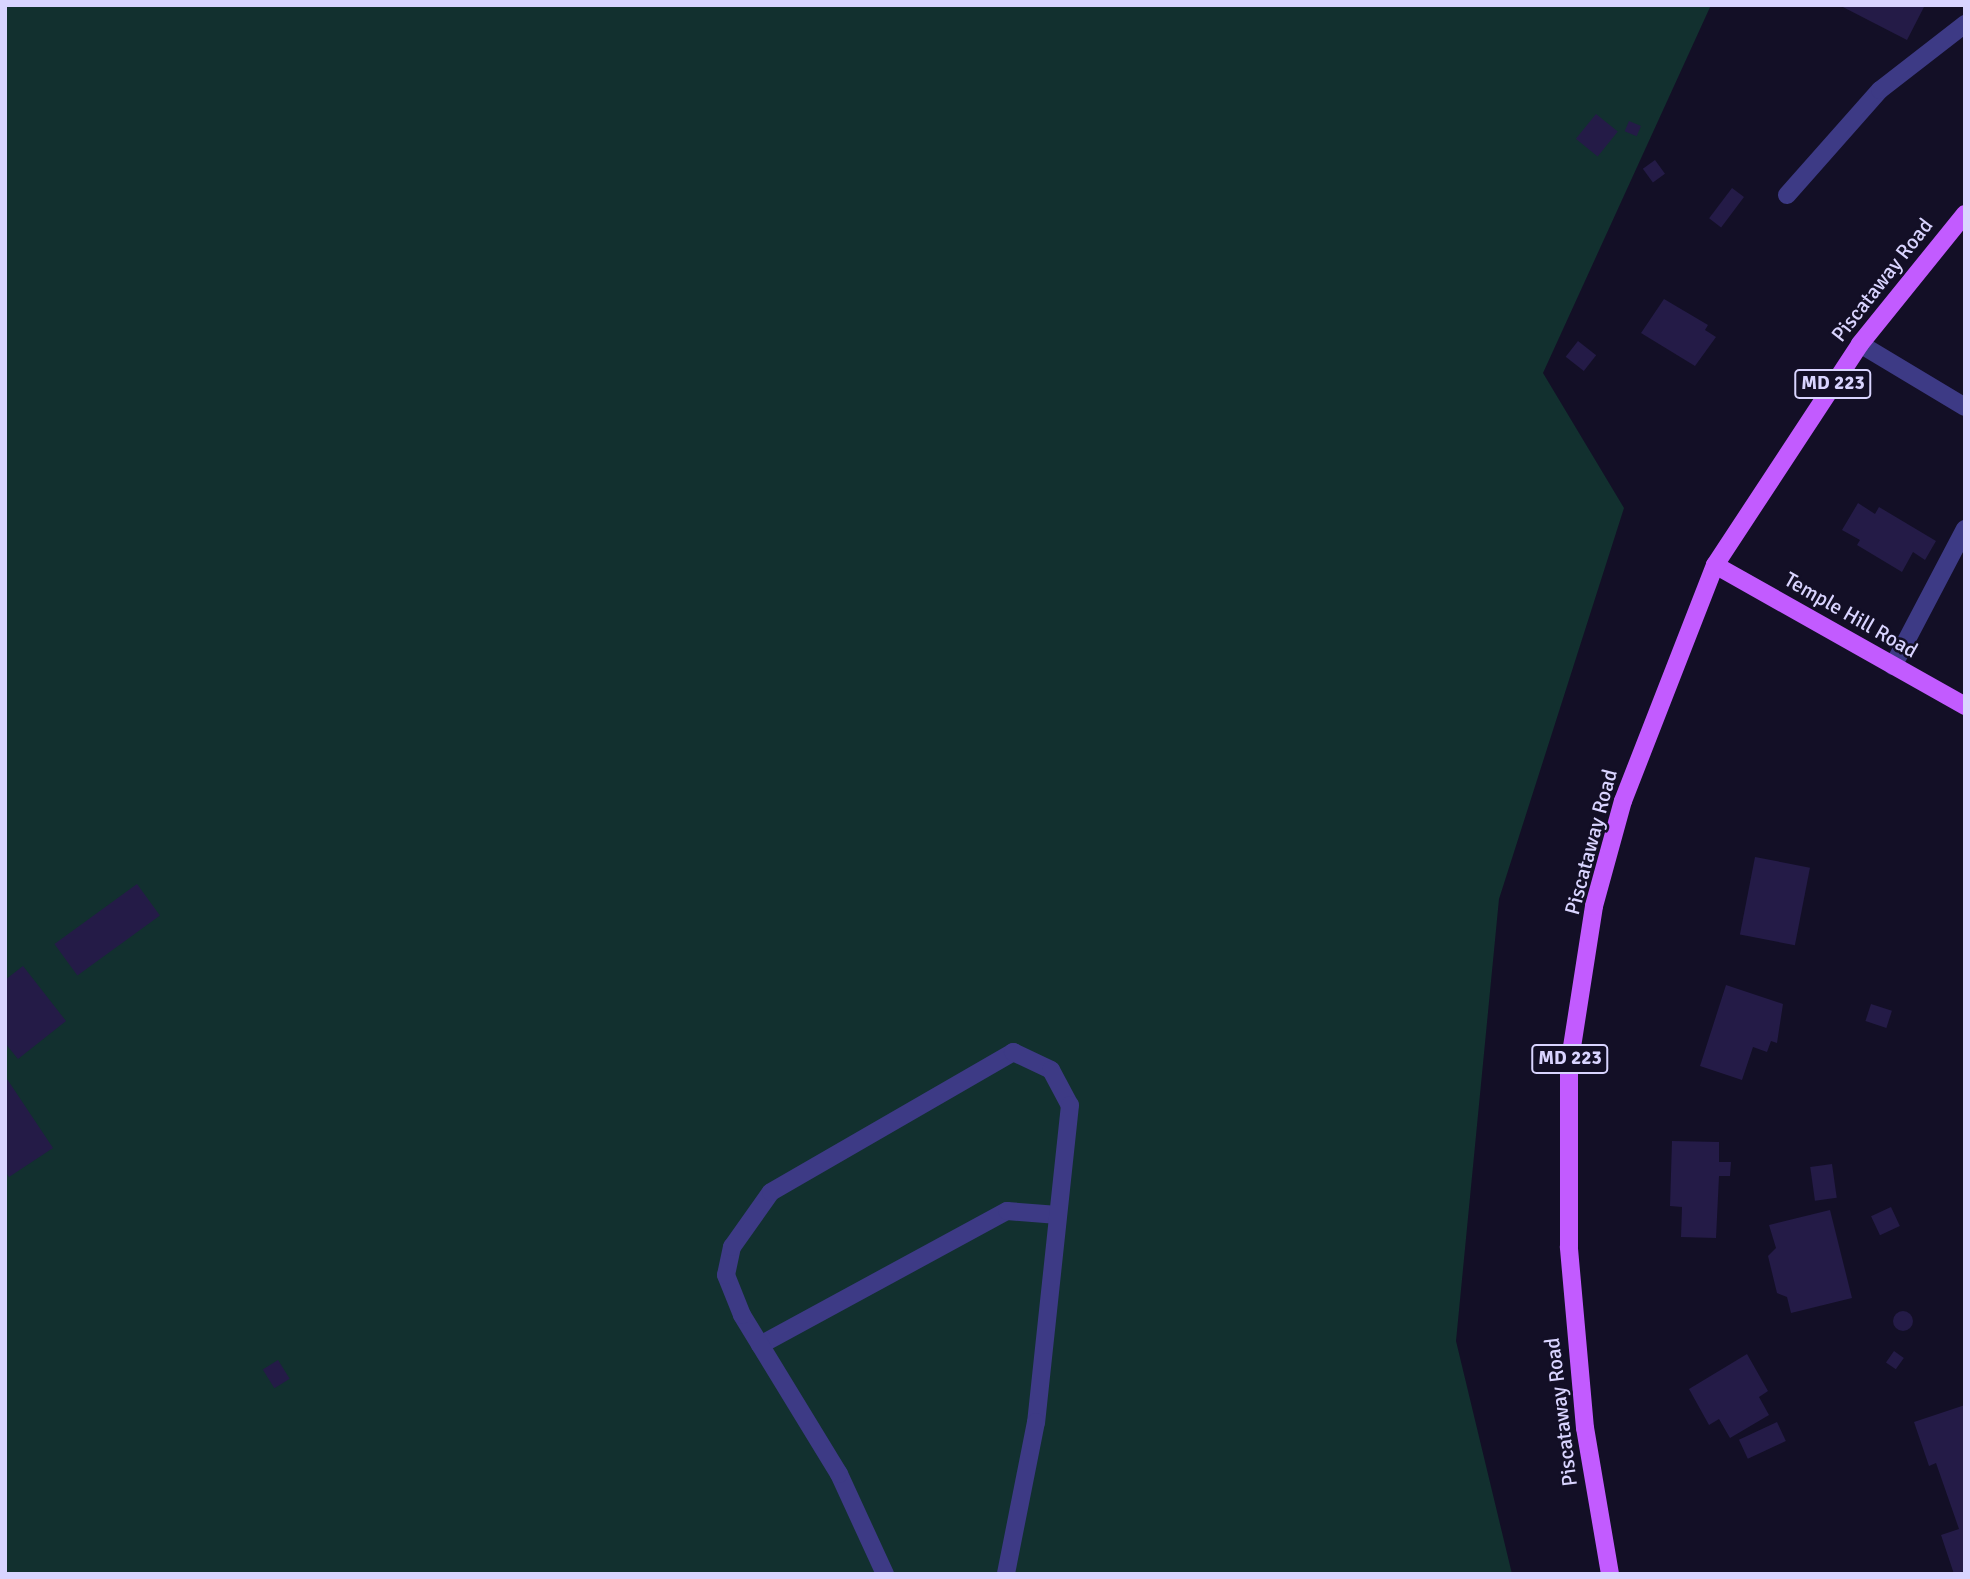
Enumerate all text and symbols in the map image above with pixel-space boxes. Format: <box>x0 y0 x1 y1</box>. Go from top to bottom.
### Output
street label: Piscataway Road <box>1826 213 1938 347</box>
road number: MD 223 <box>1793 368 1873 400</box>
street label: Temple Hill Road <box>1780 567 1922 663</box>
street label: Piscataway Road <box>1559 766 1623 918</box>
road number: MD 223 <box>1530 1044 1610 1074</box>
street label: Piscataway Road <box>1539 1336 1583 1488</box>

